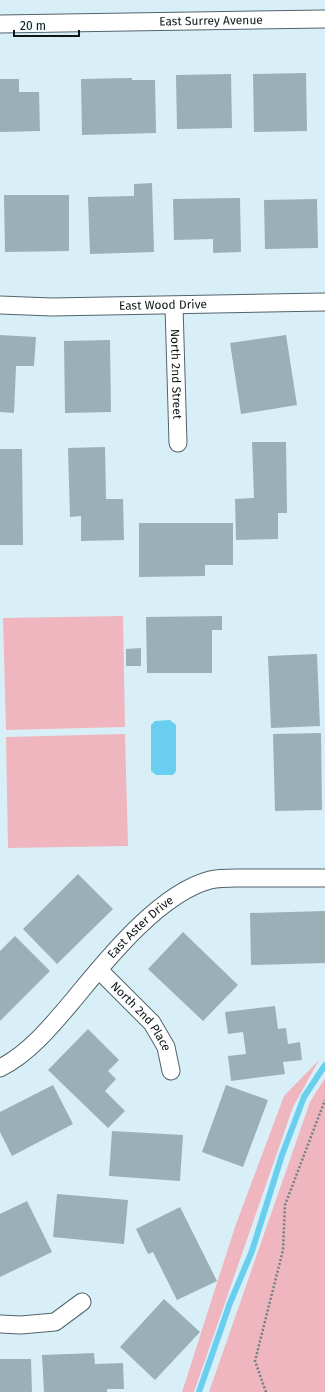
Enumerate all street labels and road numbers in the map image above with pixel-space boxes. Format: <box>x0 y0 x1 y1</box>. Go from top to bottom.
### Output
street label: East Surrey Avenue <box>159 13 263 29</box>
street label: East Wood Drive <box>119 297 207 313</box>
street label: North 2nd Street <box>168 329 184 420</box>
street label: East Aster Drive <box>105 893 176 961</box>
street label: North 2nd Place <box>108 979 174 1052</box>

